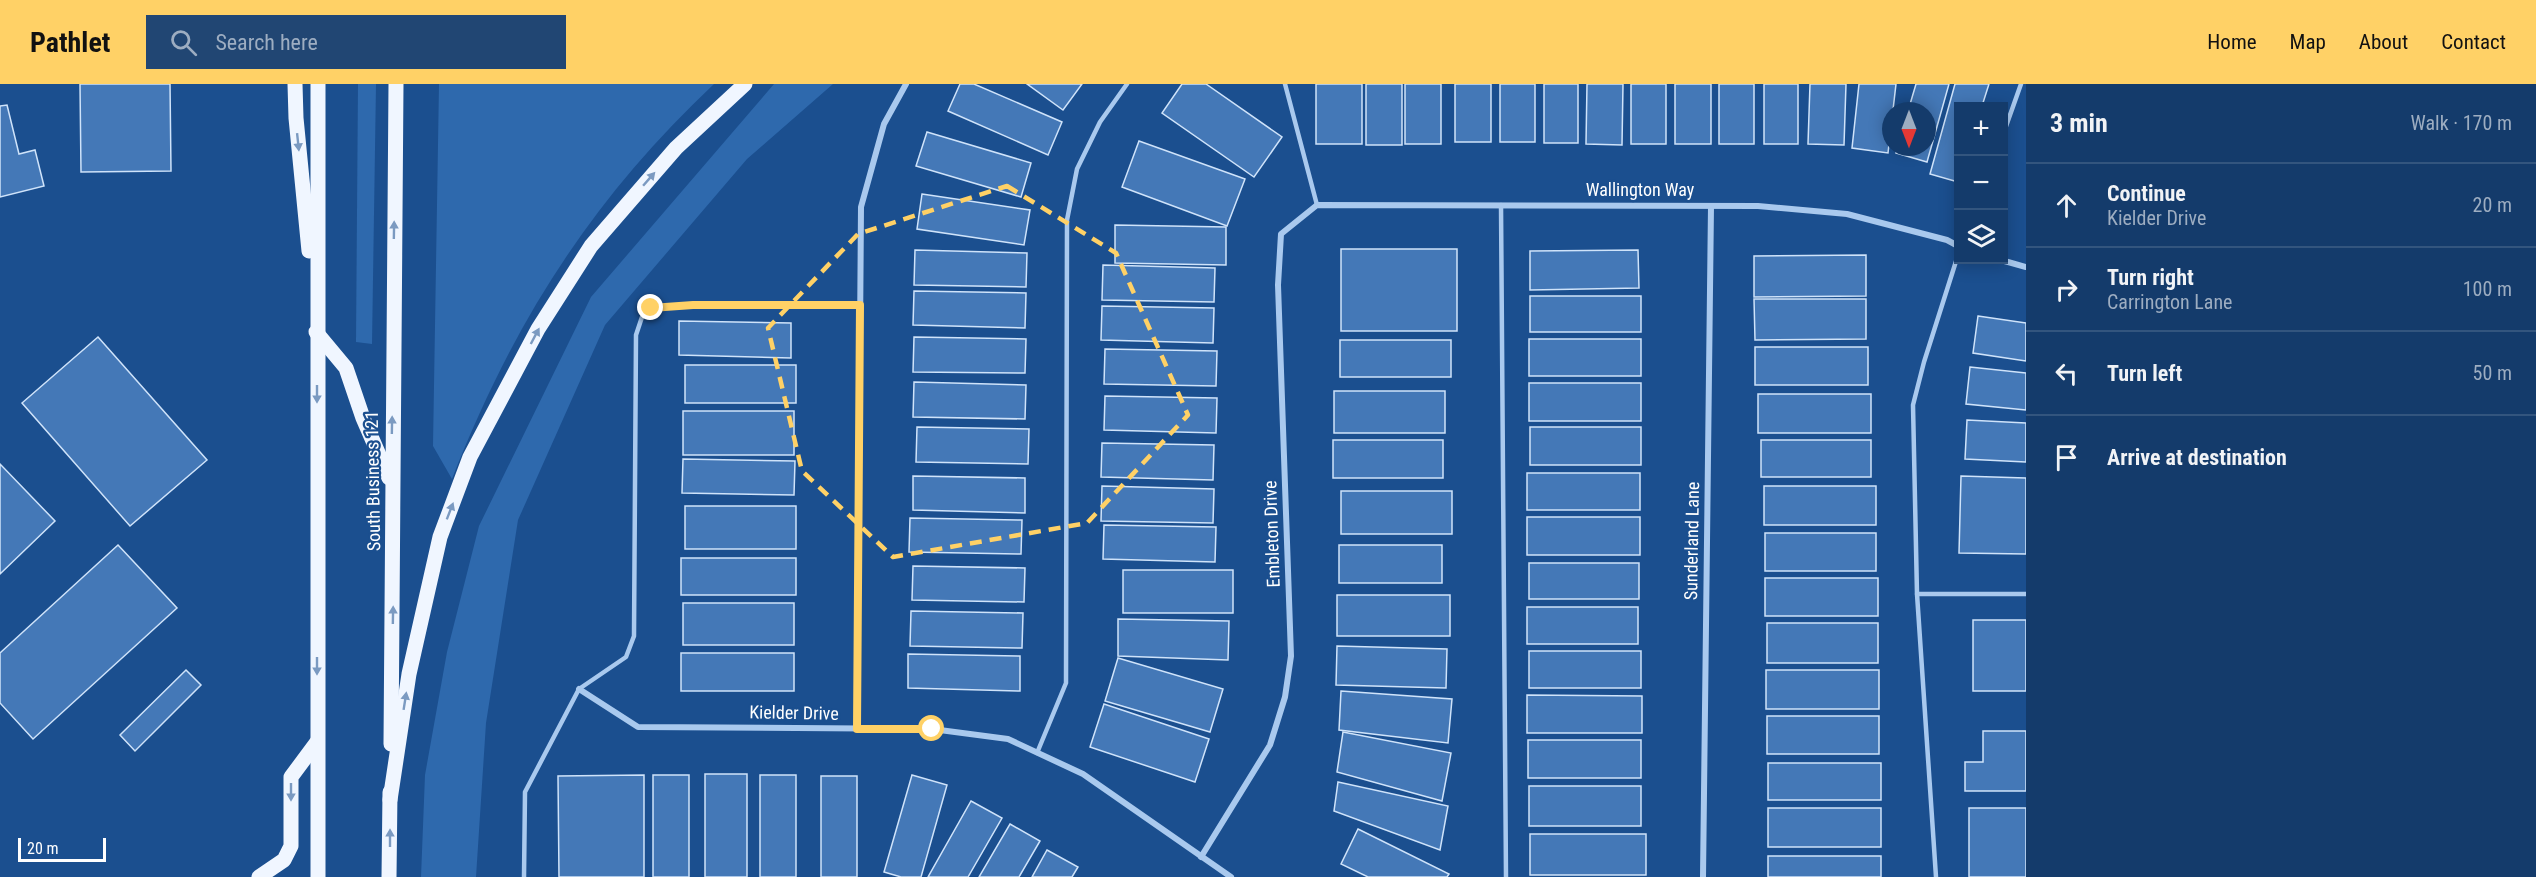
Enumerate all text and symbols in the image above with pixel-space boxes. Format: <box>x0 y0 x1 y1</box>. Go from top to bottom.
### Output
search box <box>146 15 566 69</box>
text: Pathlet <box>30 26 110 59</box>
icon: search <box>167 26 200 59</box>
text: Search here <box>215 30 318 55</box>
text: Home <box>2207 30 2257 54</box>
text: Map <box>2290 30 2326 54</box>
text: About <box>2359 30 2408 54</box>
text: Contact <box>2441 30 2506 54</box>
north arrow <box>1882 102 1936 156</box>
map controls <box>1954 102 2008 264</box>
button: + <box>1954 102 2008 156</box>
text: 3 min <box>2050 108 2108 138</box>
text: Walk · 170 m <box>2411 111 2512 135</box>
one-way arrow <box>293 133 303 152</box>
button: − <box>1954 156 2008 210</box>
one-way arrow <box>642 172 655 187</box>
street label: Wallington Way <box>1586 179 1695 200</box>
text: Continue <box>2107 181 2186 206</box>
icon: ahead <box>2050 189 2083 222</box>
text: 20 m <box>2473 193 2512 217</box>
text: Kielder Drive <box>2107 206 2206 230</box>
button: layers <box>1954 210 2008 264</box>
one-way arrow <box>389 220 399 239</box>
text: Turn right <box>2107 265 2194 290</box>
icon: right <box>2050 273 2083 306</box>
text: 100 m <box>2463 277 2512 301</box>
text: Carrington Lane <box>2107 290 2232 314</box>
route end <box>637 294 663 320</box>
one-way arrow <box>530 327 540 344</box>
icon: left <box>2050 357 2083 390</box>
text: Turn left <box>2107 361 2182 386</box>
text: 50 m <box>2473 361 2512 385</box>
one-way arrow <box>312 384 322 403</box>
street label: South Business 121 <box>361 411 384 551</box>
one-way arrow <box>387 415 397 434</box>
icon: arrive <box>2050 441 2083 474</box>
text: Arrive at destination <box>2107 445 2287 470</box>
street label: Embleton Drive <box>1259 480 1284 588</box>
street label: Sunderland Lane <box>1680 482 1703 600</box>
one-way arrow <box>446 502 455 520</box>
one-way arrow <box>388 606 397 625</box>
one-way arrow <box>312 657 322 676</box>
one-way arrow <box>401 691 410 710</box>
street label: Kielder Drive <box>749 701 839 724</box>
route start <box>918 715 944 741</box>
one-way arrow <box>286 782 296 801</box>
one-way arrow <box>385 829 394 848</box>
scale bar <box>18 835 106 862</box>
text: 20 m <box>27 839 59 858</box>

